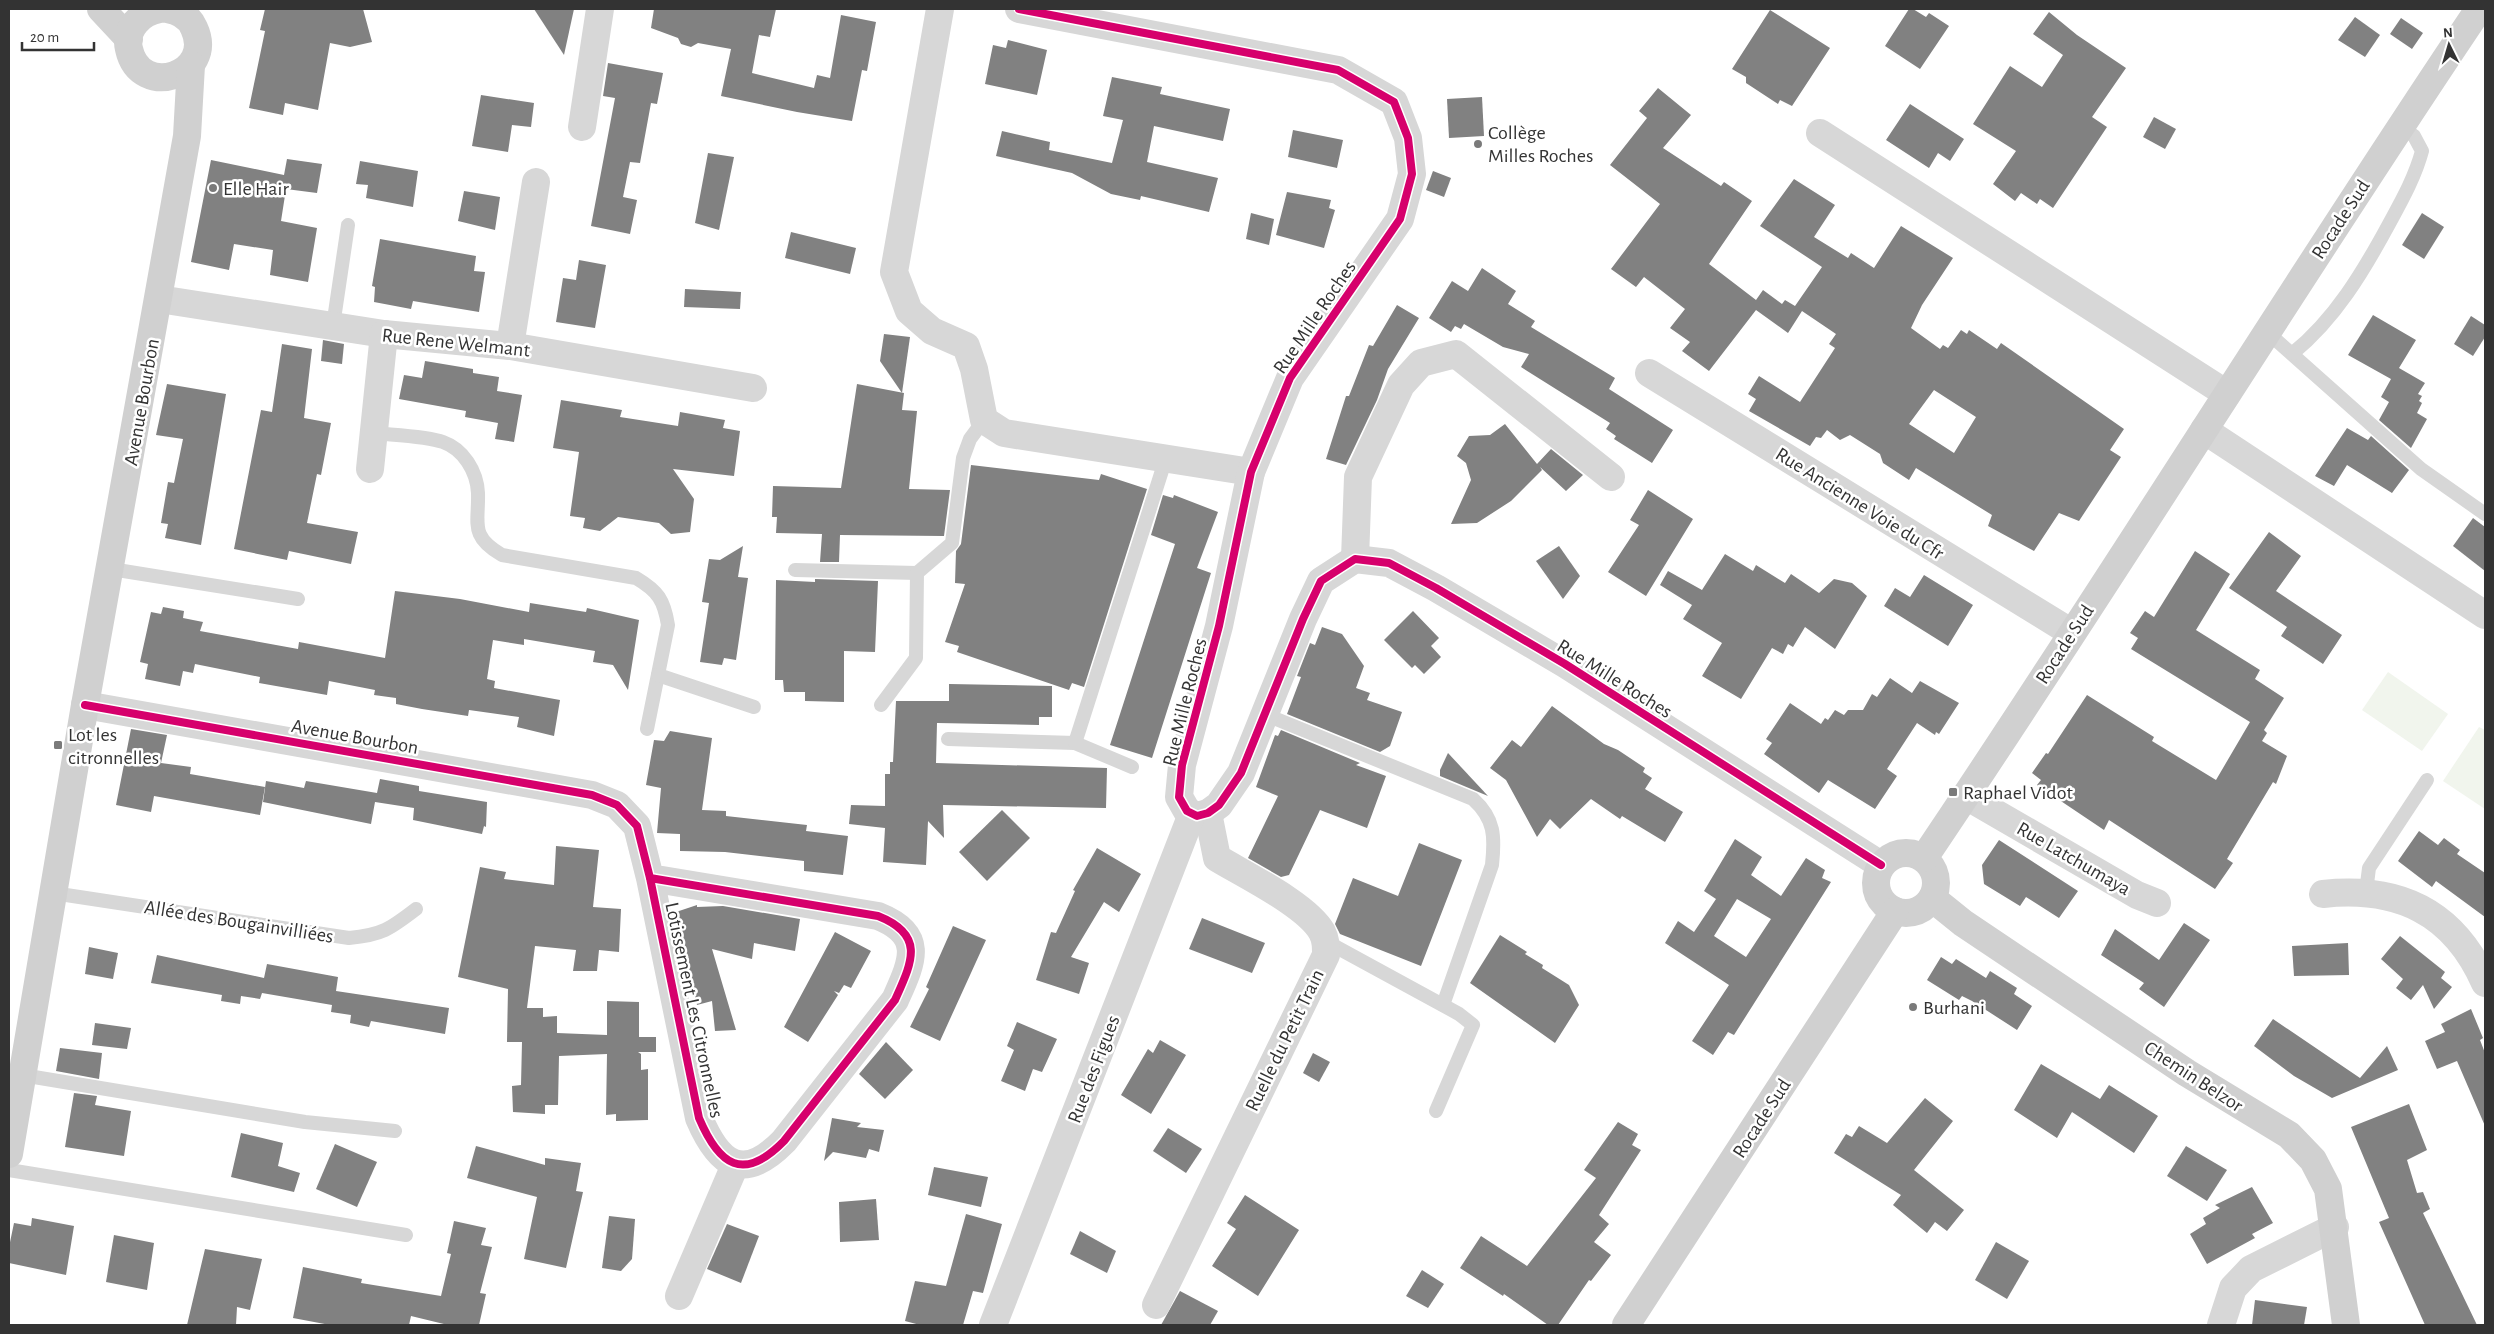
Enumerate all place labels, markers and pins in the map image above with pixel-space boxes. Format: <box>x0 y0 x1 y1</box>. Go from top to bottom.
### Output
place label: Collège Milles Roches <box>1488 123 1593 166</box>
marker: Collège Milles Roches <box>1472 138 1484 150</box>
place label: Elle Hair <box>223 179 289 199</box>
marker: Elle Hair <box>207 182 219 194</box>
place label: Lot les citronnelles <box>68 725 159 768</box>
marker: Lot les citronnelles <box>52 739 64 751</box>
place label: Raphael Vidot <box>1963 783 2074 803</box>
marker: Raphael Vidot <box>1947 786 1959 798</box>
place label: Burhani <box>1923 998 1985 1018</box>
marker: Burhani <box>1907 1001 1919 1013</box>

